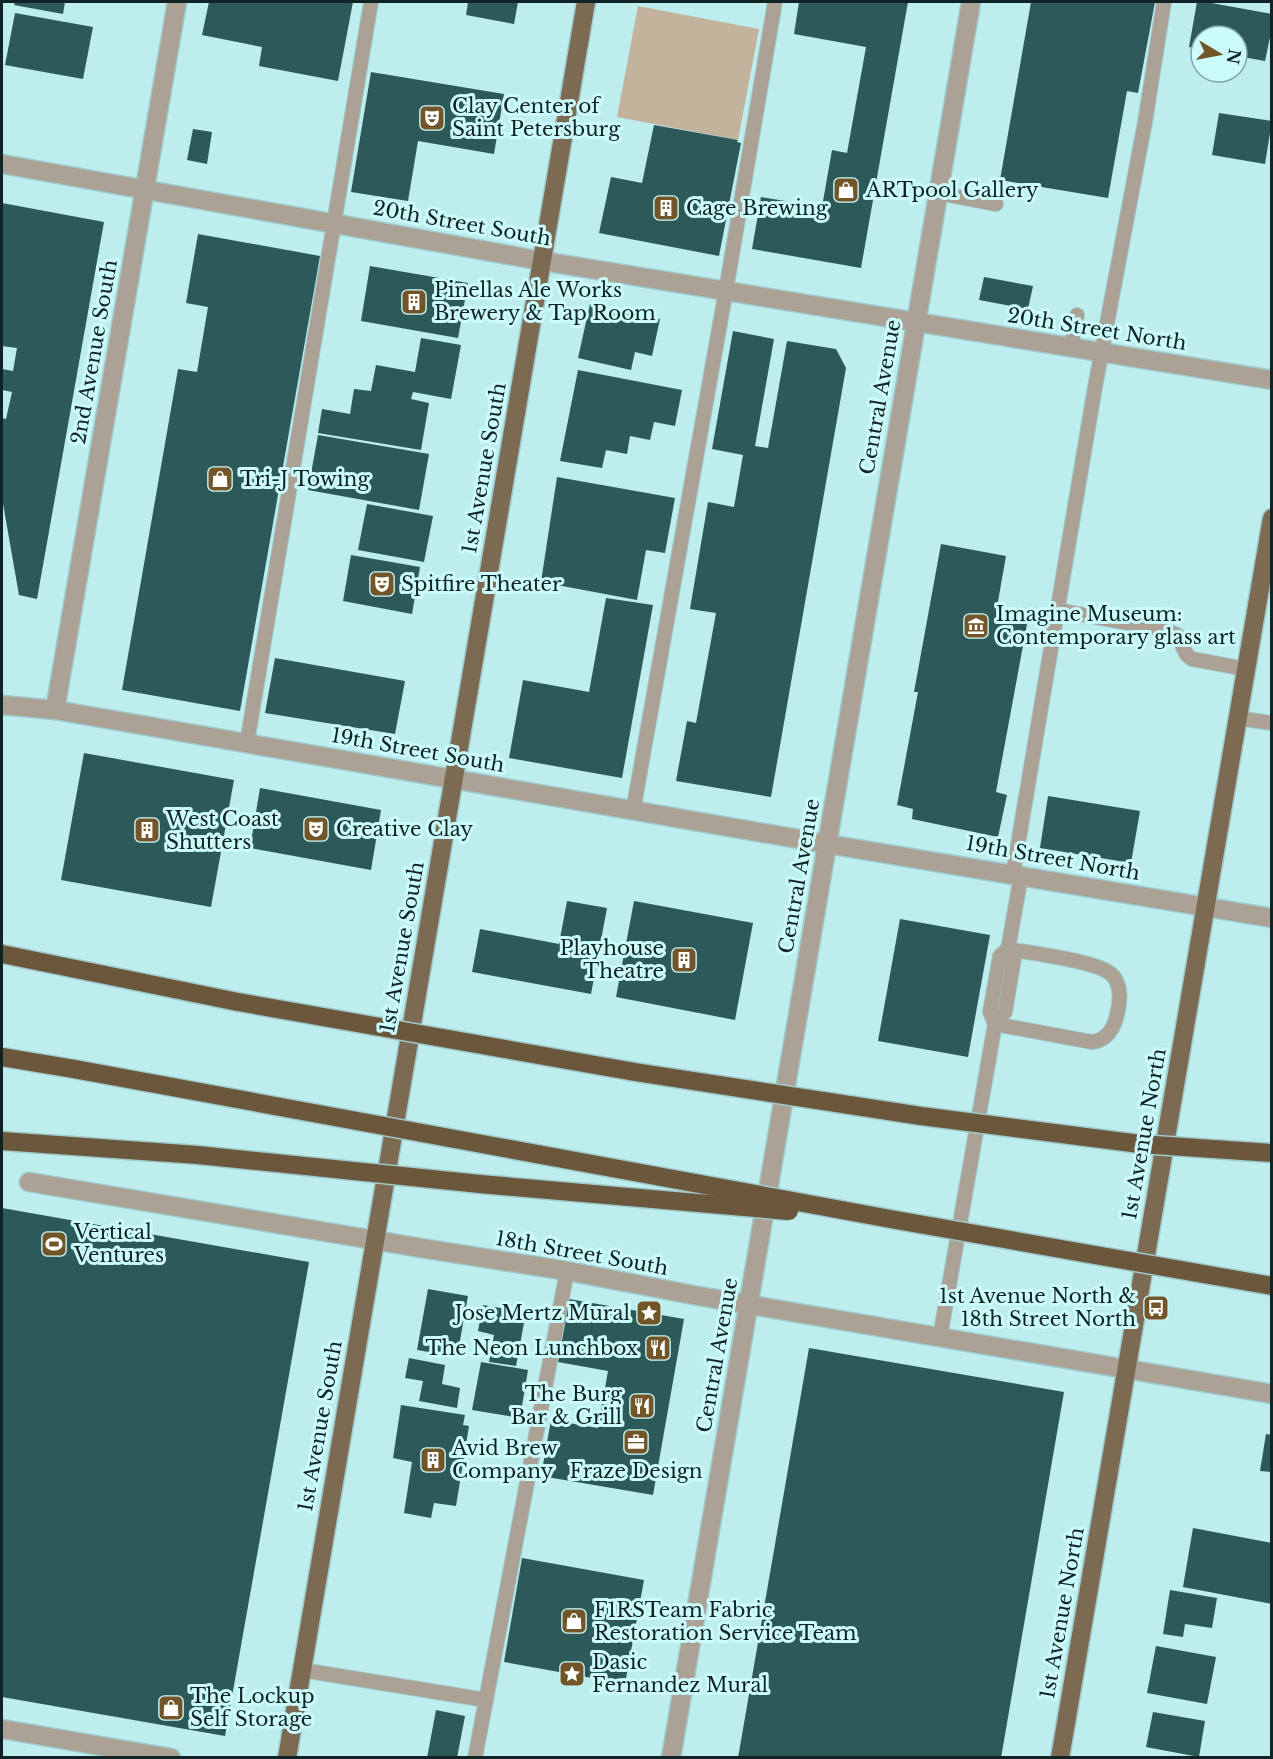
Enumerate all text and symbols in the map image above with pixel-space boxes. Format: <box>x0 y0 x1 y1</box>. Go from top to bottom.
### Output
north arrow <box>1189 24 1249 84</box>
text: N <box>1223 47 1245 66</box>
place label: Clay Center of Saint Petersburg <box>452 94 621 141</box>
theatre icon: Clay Center of Saint Petersburg <box>417 103 447 133</box>
shop icon: ARTpool Gallery <box>831 175 861 205</box>
place label: ARTpool Gallery <box>865 178 1039 202</box>
building icon: Cage Brewing <box>651 193 681 223</box>
street label: 20th Street South <box>371 196 553 251</box>
place label: Cage Brewing <box>686 196 829 220</box>
street label: 2nd Avenue South <box>66 258 122 446</box>
place label: Pinellas Ale Works Brewery & Tap Room <box>434 278 656 325</box>
building icon: Pinellas Ale Works Brewery & Tap Room <box>399 287 429 317</box>
street label: 20th Street North <box>1006 303 1188 355</box>
street label: Central Avenue <box>855 318 905 476</box>
street label: 1st Avenue South <box>457 380 511 555</box>
shop icon: Tri-J Towing <box>205 464 235 494</box>
place label: Tri-J Towing <box>240 467 370 491</box>
theatre icon: Spitfire Theater <box>367 569 397 599</box>
place label: Spitfire Theater <box>401 572 562 596</box>
place label: Imagine Museum: Contemporary glass art <box>996 602 1236 649</box>
museum icon: Imagine Museum: Contemporary glass art <box>961 611 991 641</box>
street label: 19th Street South <box>330 723 507 777</box>
street label: Central Avenue <box>774 797 824 955</box>
place label: West Coast Shutters <box>165 807 279 854</box>
theatre icon: Creative Clay <box>301 814 331 844</box>
building icon: West Coast Shutters <box>132 815 162 845</box>
place label: Creative Clay <box>336 817 473 841</box>
street label: 19th Street North <box>964 831 1142 885</box>
street label: 1st Avenue South <box>375 859 429 1034</box>
place label: Playhouse Theatre <box>560 936 664 983</box>
building icon: Playhouse Theatre <box>669 945 699 975</box>
street label: 1st Avenue North <box>1117 1046 1171 1222</box>
place label: Vertical Ventures <box>73 1220 164 1267</box>
street label: 18th Street South <box>494 1226 670 1280</box>
sports icon: Vertical Ventures <box>39 1229 69 1259</box>
street label: Central Avenue <box>692 1276 742 1434</box>
place label: 1st Avenue North & 18th Street North <box>939 1284 1136 1331</box>
bus stop icon: 1st Avenue North & 18th Street North <box>1141 1293 1171 1323</box>
place icon: Jose Mertz Mural <box>634 1298 664 1328</box>
place label: Jose Mertz Mural <box>452 1301 630 1325</box>
restaurant icon: The Neon Lunchbox <box>643 1333 673 1363</box>
place label: The Neon Lunchbox <box>425 1336 638 1360</box>
street label: 1st Avenue South <box>293 1338 347 1513</box>
place label: The Burg Bar & Grill <box>511 1382 623 1429</box>
restaurant icon: The Burg Bar & Grill <box>627 1391 657 1421</box>
office icon: Fraze Design <box>621 1427 651 1457</box>
place label: Avid Brew Company <box>451 1436 557 1483</box>
building icon: Avid Brew Company <box>418 1445 448 1475</box>
place label: Fraze Design <box>570 1459 703 1483</box>
street label: 1st Avenue North <box>1035 1525 1089 1701</box>
place label: F1RSTeam Fabric Restoration Service Team <box>594 1598 857 1645</box>
shop icon: F1RSTeam Fabric Restoration Service Team <box>559 1606 589 1636</box>
place label: Dasic Fernandez Mural <box>592 1650 768 1697</box>
place icon: Dasic Fernandez Mural <box>557 1659 587 1689</box>
place label: The Lockup Self Storage <box>190 1684 315 1731</box>
shop icon: The Lockup Self Storage <box>156 1693 186 1723</box>

